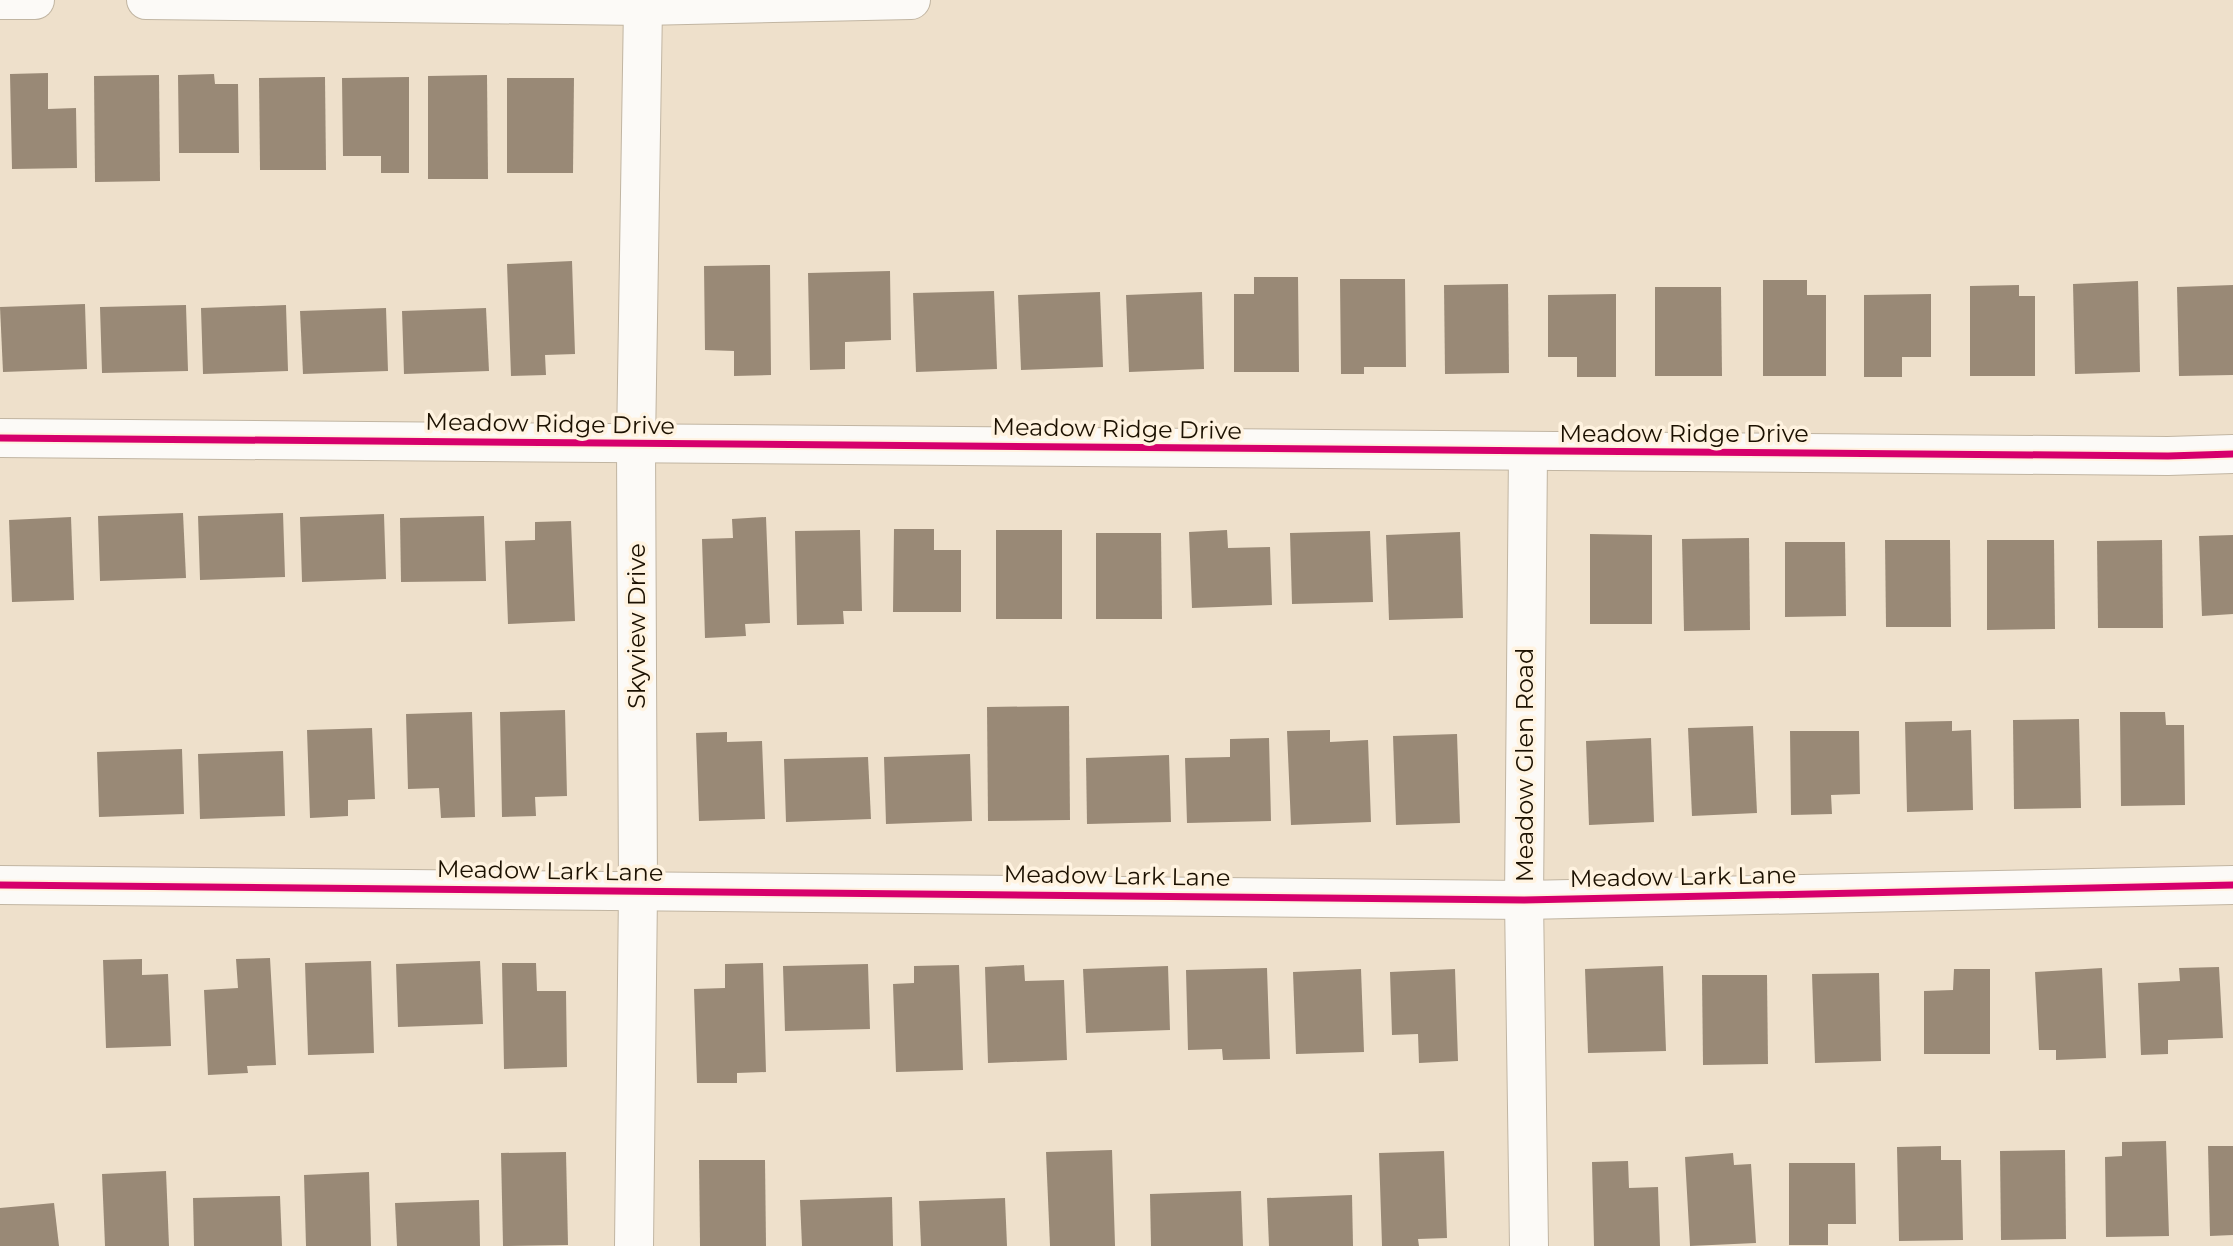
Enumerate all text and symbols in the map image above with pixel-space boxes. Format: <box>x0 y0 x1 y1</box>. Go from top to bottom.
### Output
street label: Meadow Ridge Drive <box>425 407 675 440</box>
street label: Meadow Ridge Drive <box>992 412 1242 445</box>
street label: Meadow Ridge Drive <box>1559 419 1809 448</box>
street label: Skyview Drive <box>622 543 651 709</box>
street label: Meadow Glen Road <box>1510 648 1539 882</box>
street label: Meadow Lark Lane <box>436 854 664 887</box>
street label: Meadow Lark Lane <box>1003 859 1231 892</box>
street label: Meadow Lark Lane <box>1569 860 1797 893</box>

